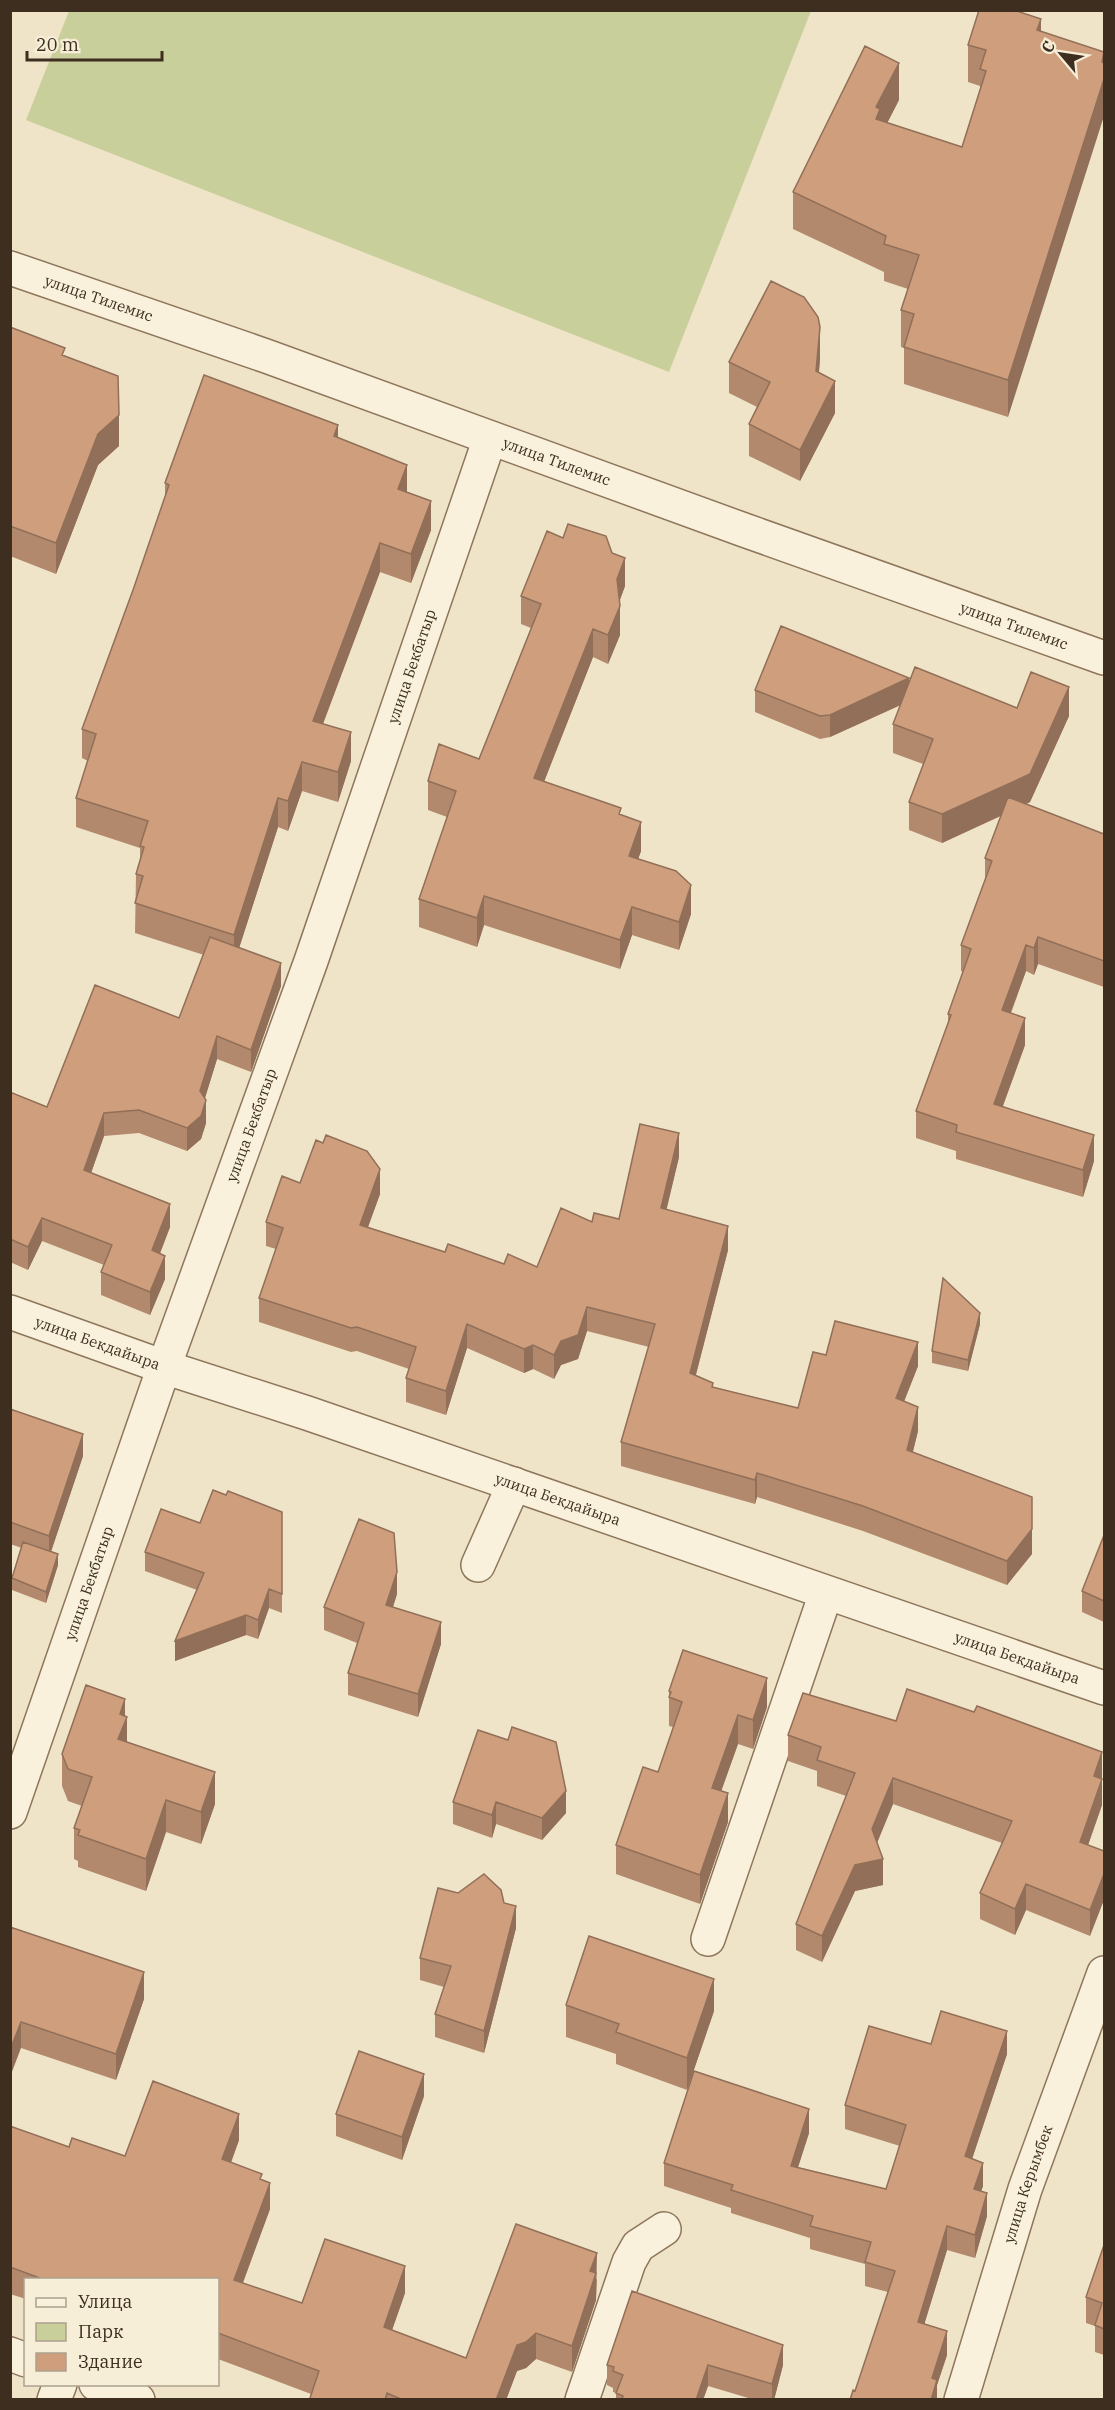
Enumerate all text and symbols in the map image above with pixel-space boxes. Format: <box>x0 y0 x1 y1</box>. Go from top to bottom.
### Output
scale bar <box>27 24 162 62</box>
north arrow <box>1031 24 1091 84</box>
text: 20 m <box>36 33 79 56</box>
text: С <box>1037 37 1059 56</box>
street label: улица Тилемис <box>42 271 156 326</box>
street label: улица Тилемис <box>500 433 614 490</box>
street label: улица Тилемис <box>958 598 1071 654</box>
street label: улица Бекбатыр <box>383 607 440 726</box>
street label: улица Бекбатыр <box>222 1066 280 1185</box>
street label: улица Бекдайыра <box>33 1312 163 1374</box>
street label: улица Бекдайыра <box>493 1469 623 1529</box>
street label: улица Бекбатыр <box>60 1524 117 1643</box>
street label: улица Бекдайыра <box>952 1627 1082 1688</box>
street label: улица Керымбек <box>999 2122 1057 2245</box>
legend <box>24 2278 219 2386</box>
text: Улица <box>78 2290 133 2313</box>
text: Парк <box>78 2320 124 2343</box>
text: Здание <box>78 2350 143 2373</box>

